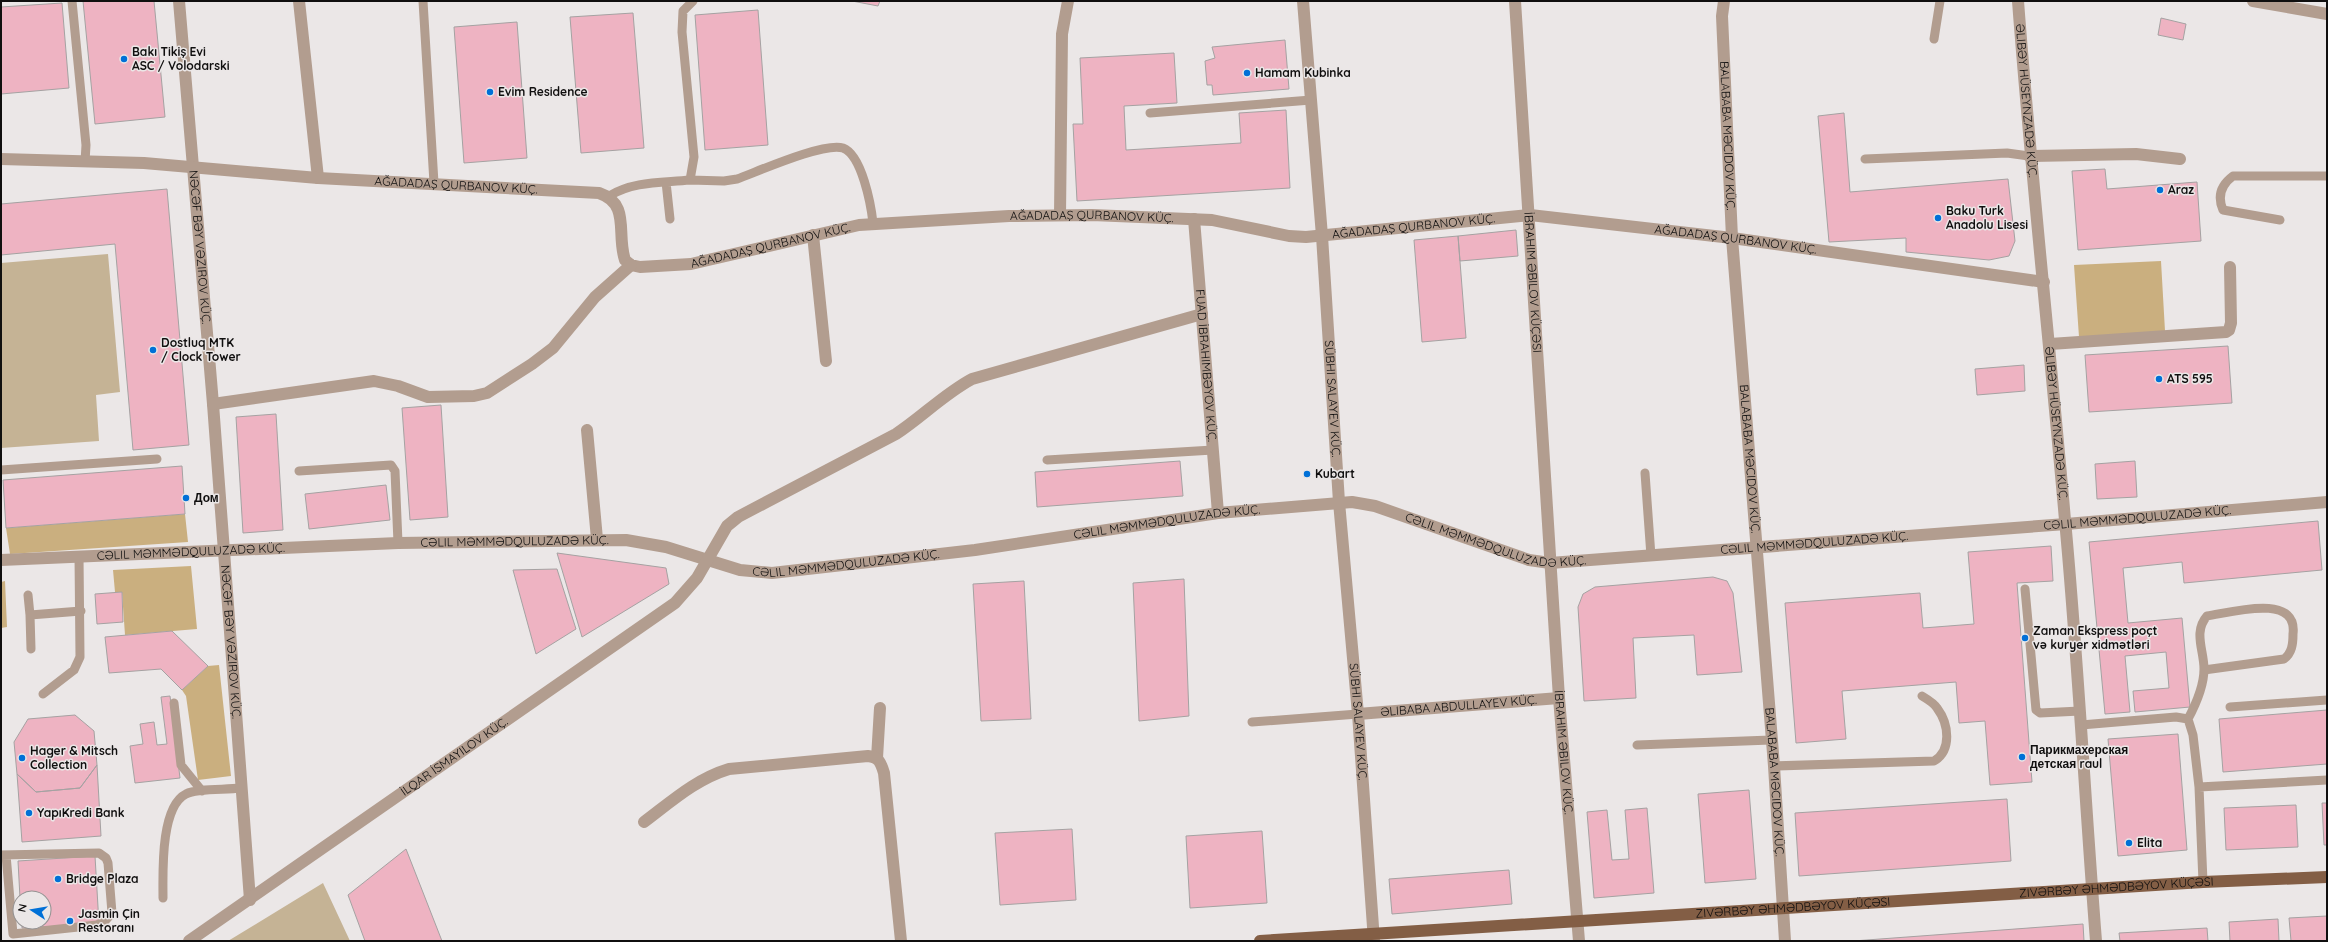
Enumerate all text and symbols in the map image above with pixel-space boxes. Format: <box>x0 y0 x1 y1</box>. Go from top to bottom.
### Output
street label: ƏLIBƏY HÜSEYNZADƏ KÜÇ. <box>2013 23 2041 178</box>
place label: Bakı Tikiş Evi ASC / Volodarski <box>132 44 230 73</box>
marker: Bakı Tikiş Evi ASC / Volodarski <box>119 54 129 64</box>
street label: BALABABA MƏCIDOV KÜÇ. <box>1717 61 1739 211</box>
place label: Hamam Kubinka <box>1255 65 1351 80</box>
marker: Hamam Kubinka <box>1242 68 1252 78</box>
place label: Evim Residence <box>498 84 588 99</box>
marker: Evim Residence <box>485 87 495 97</box>
street label: NƏCƏF BƏY VƏZIROV KÜÇ. <box>186 170 214 325</box>
street label: AĞADADAŞ QURBANOV KÜÇ. <box>374 173 538 197</box>
place label: Araz <box>2168 182 2194 197</box>
marker: Araz <box>2155 185 2165 195</box>
place label: Baku Turk Anadolu Lisesi <box>1946 203 2028 232</box>
street label: AĞADADAŞ QURBANOV KÜÇ. <box>1010 207 1174 225</box>
street label: AĞADADAŞ QURBANOV KÜÇ. <box>1331 210 1496 241</box>
street label: İBRAHIM ƏBILOV KÜÇƏSI <box>1521 211 1545 353</box>
marker: Baku Turk Anadolu Lisesi <box>1933 213 1943 223</box>
street label: AĞADADAŞ QURBANOV KÜÇ. <box>689 219 852 271</box>
street label: AĞADADAŞ QURBANOV KÜÇ. <box>1654 221 1818 257</box>
street label: FUAD İBRAHIMBƏYOV KÜÇ. <box>1193 288 1220 442</box>
place label: Dostluq MTK / Clock Tower <box>161 335 241 364</box>
street label: SÜBHI SALAYEV KÜÇ. <box>1322 340 1344 458</box>
marker: Dostluq MTK / Clock Tower <box>148 345 158 355</box>
street label: ƏLIBƏY HÜSEYNZADƏ KÜÇ. <box>2042 346 2071 501</box>
place label: ATS 595 <box>2167 371 2213 386</box>
marker: ATS 595 <box>2154 374 2164 384</box>
street label: BALABABA MƏCIDOV KÜÇ. <box>1737 384 1763 534</box>
place label: Kubart <box>1315 466 1355 481</box>
marker: Kubart <box>1302 469 1312 479</box>
place label: Дом <box>194 490 219 505</box>
marker: Дом <box>181 493 191 503</box>
street label: CƏLIL MƏMMƏDQULUZADƏ KÜÇ. <box>1073 502 1261 542</box>
street label: CƏLIL MƏMMƏDQULUZADƏ KÜÇ. <box>2043 502 2232 533</box>
street label: CƏLIL MƏMMƏDQULUZADƏ KÜÇ. <box>1403 509 1587 570</box>
street label: CƏLIL MƏMMƏDQULUZADƏ KÜÇ. <box>1720 528 1909 557</box>
street label: CƏLIL MƏMMƏDQULUZADƏ KÜÇ. <box>420 532 609 550</box>
street label: CƏLIL MƏMMƏDQULUZADƏ KÜÇ. <box>96 540 285 563</box>
street label: CƏLIL MƏMMƏDQULUZADƏ KÜÇ. <box>752 546 940 580</box>
street label: NƏCƏF BƏY VƏZIROV KÜÇ. <box>218 564 244 719</box>
place label: Zaman Ekspress poçt və kuryer xidmətləri <box>2033 623 2158 652</box>
marker: Zaman Ekspress poçt və kuryer xidmətləri <box>2020 633 2030 643</box>
street label: SÜBHI SALAYEV KÜÇ. <box>1346 663 1371 781</box>
street label: İBRAHIM ƏBILOV KÜÇ. <box>1552 690 1577 815</box>
street label: ƏLIBABA ABDULLAYEV KÜÇ. <box>1380 692 1538 719</box>
street label: BALABABA MƏCIDOV KÜÇ. <box>1762 707 1788 857</box>
street label: İLQAR İSMAYILOV KÜÇ. <box>397 714 510 799</box>
place label: Парикмахерская детская raul <box>2030 742 2128 771</box>
place label: Hager & Mitsch Collection <box>30 743 118 772</box>
marker: Парикмахерская детская raul <box>2017 752 2027 762</box>
marker: Hager & Mitsch Collection <box>17 753 27 763</box>
place label: YapıKredi Bank <box>37 805 125 820</box>
marker: YapıKredi Bank <box>24 808 34 818</box>
place label: Elita <box>2137 835 2162 850</box>
marker: Elita <box>2124 838 2134 848</box>
place label: Bridge Plaza <box>66 871 139 886</box>
marker: Bridge Plaza <box>53 874 63 884</box>
street label: ZIVƏRBƏY ƏHMƏDBƏYOV KÜÇƏSI <box>2018 874 2214 901</box>
north arrow <box>12 890 52 930</box>
street label: ZIVƏRBƏY ƏHMƏDBƏYOV KÜÇƏSI <box>1695 894 1891 921</box>
text: N <box>15 903 30 913</box>
place label: Jasmin Çin Restoranı <box>78 906 140 935</box>
marker: Jasmin Çin Restoranı <box>65 916 75 926</box>

